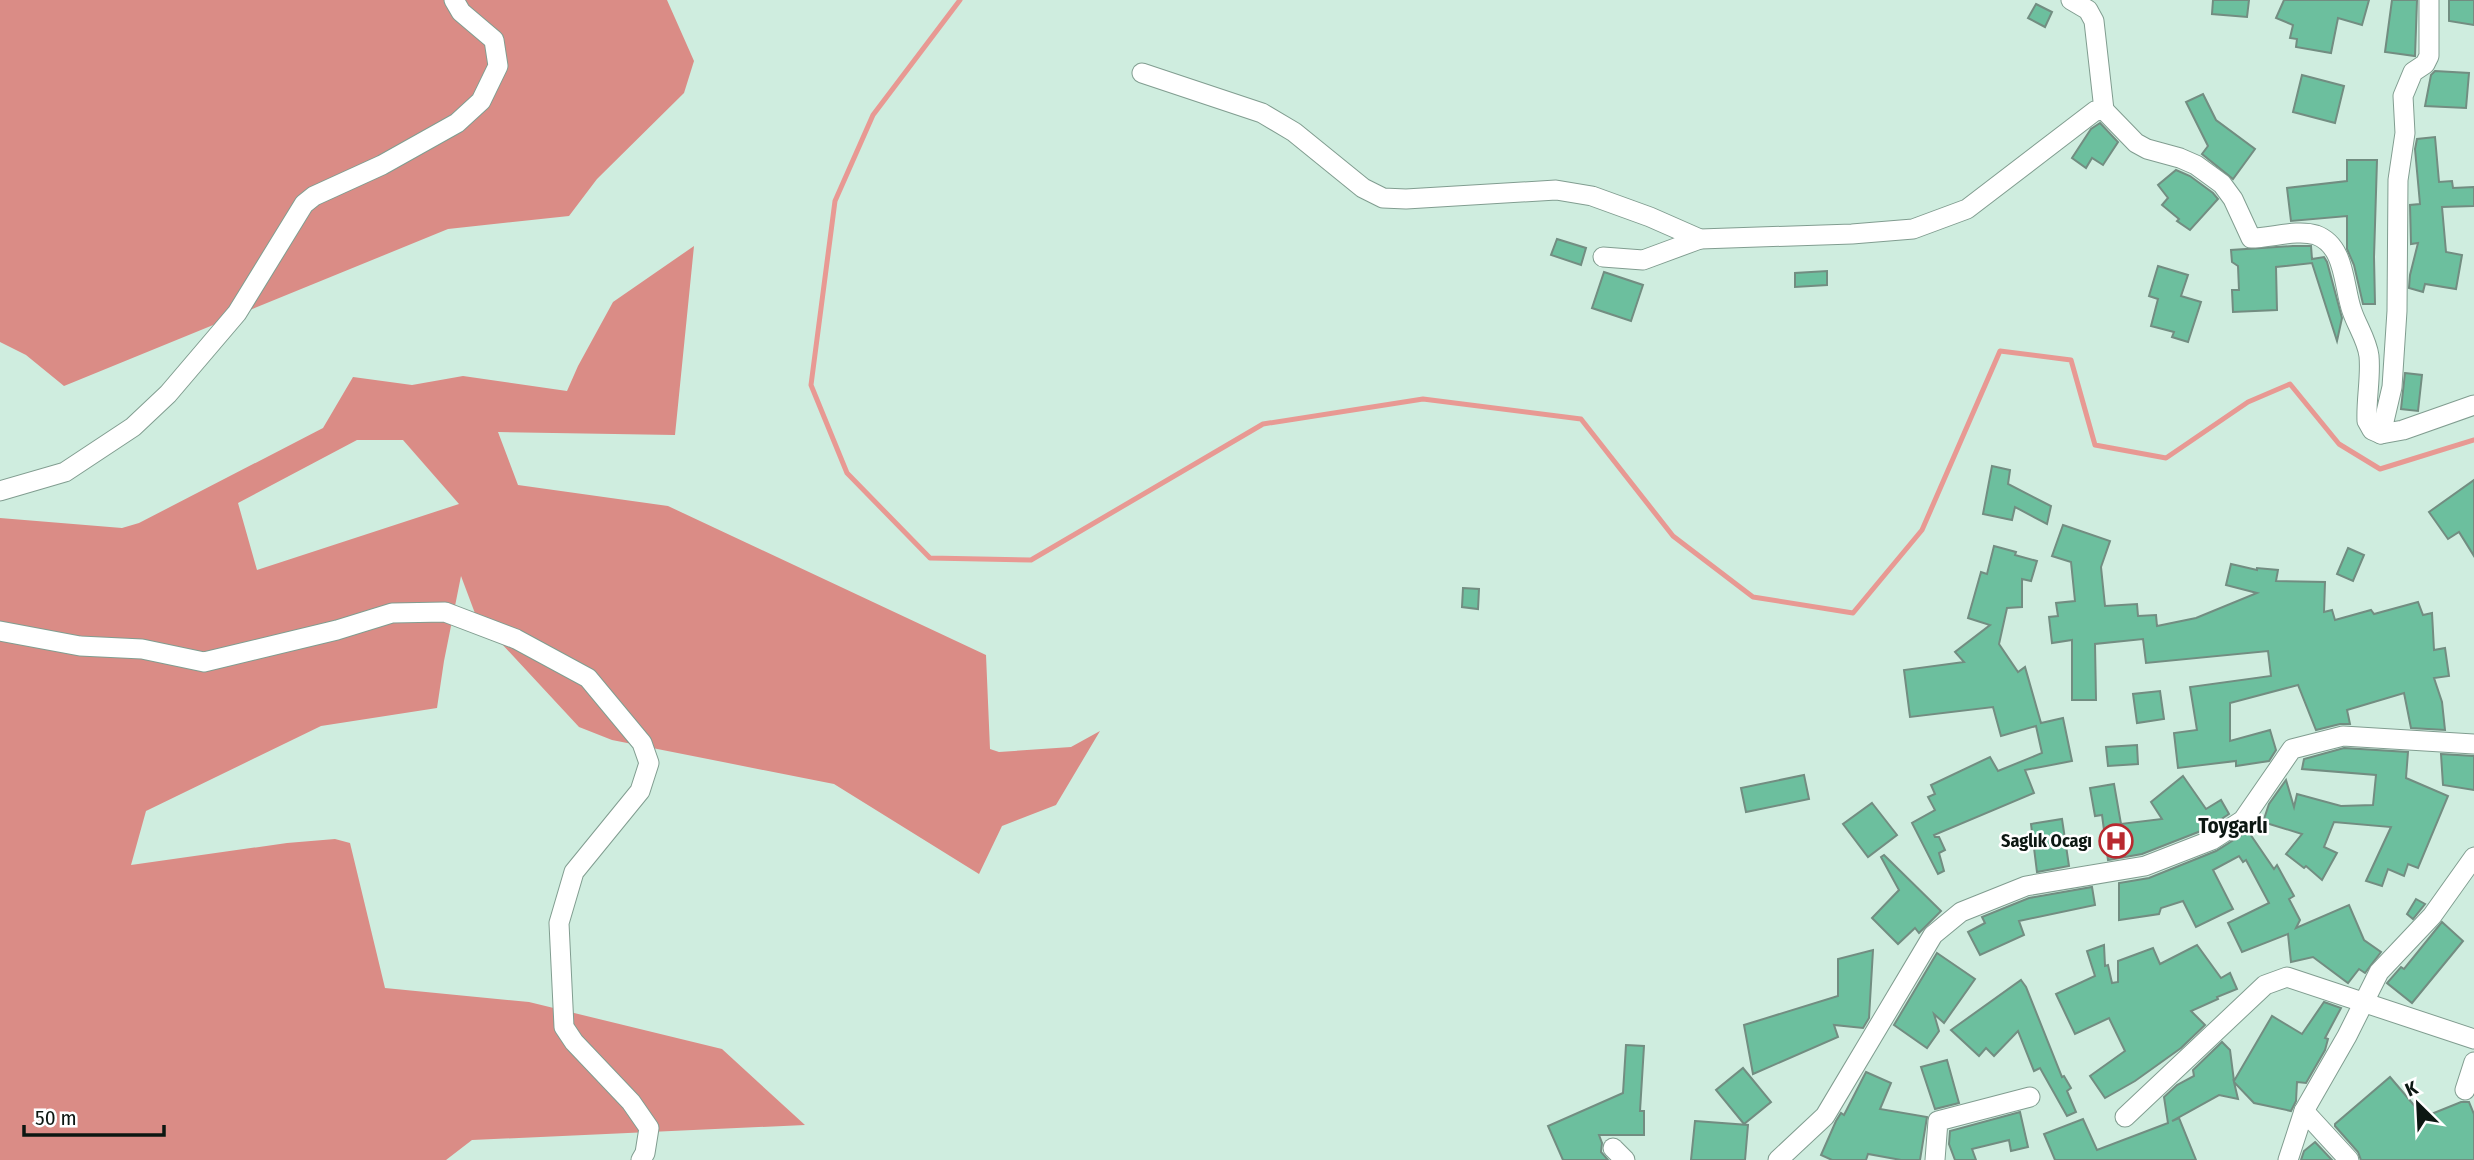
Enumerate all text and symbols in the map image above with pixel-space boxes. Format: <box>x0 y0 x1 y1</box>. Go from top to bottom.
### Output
district label: Toygarlı <box>2198 813 2268 839</box>
hospital icon: Saglık Ocagı <box>2097 822 2135 860</box>
place label: Saglık Ocagı <box>2001 830 2092 852</box>
north arrow <box>2383 1069 2453 1139</box>
text: K <box>2402 1076 2422 1102</box>
scale bar <box>24 1094 164 1138</box>
text: 50 m <box>35 1105 77 1131</box>

